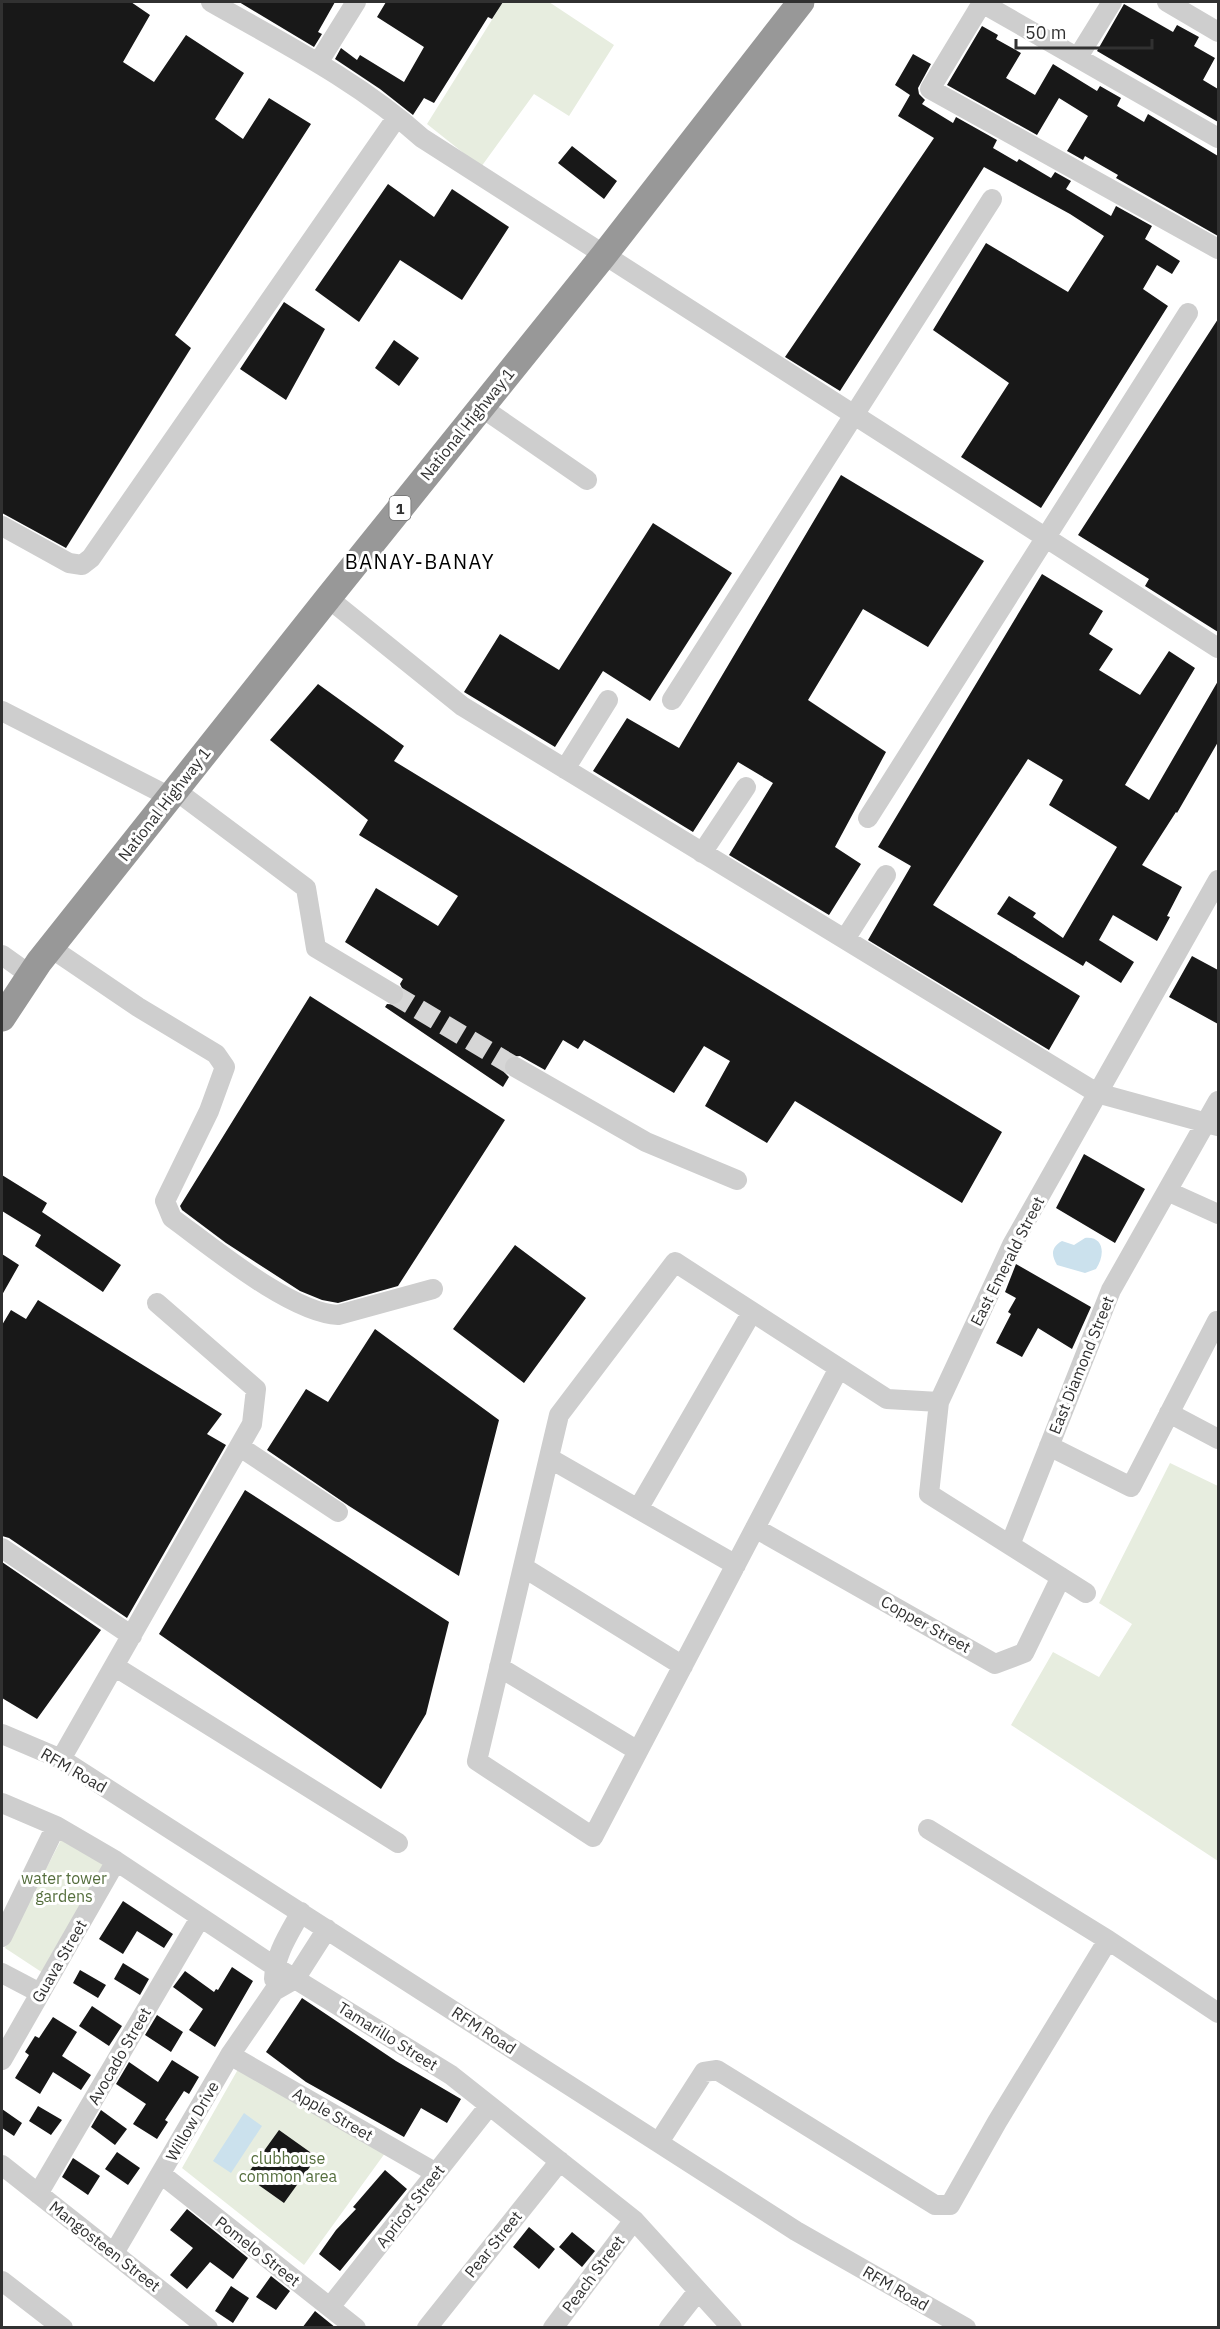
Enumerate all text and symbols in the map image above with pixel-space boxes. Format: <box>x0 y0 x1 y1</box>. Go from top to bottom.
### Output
scale bar <box>1016 12 1152 50</box>
text: 50 m <box>1025 21 1067 44</box>
street label: National Highway 1 <box>416 364 518 484</box>
road number: 1 <box>390 496 410 520</box>
district label: BANAY-BANAY <box>345 548 495 575</box>
street label: National Highway 1 <box>113 743 215 865</box>
street label: East Emerald Street <box>966 1193 1048 1329</box>
street label: East Diamond Street <box>1044 1293 1118 1437</box>
street label: Copper Street <box>878 1591 974 1657</box>
street label: RFM Road <box>37 1743 111 1797</box>
park label: water tower gardens <box>21 1868 107 1906</box>
street label: Guava Street <box>27 1916 91 2006</box>
street label: Tamarillo Street <box>334 1997 442 2075</box>
street label: RFM Road <box>448 2002 520 2058</box>
street label: Avocado Street <box>83 2004 155 2108</box>
street label: Willow Drive <box>161 2077 223 2165</box>
street label: Apple Street <box>289 2083 377 2145</box>
park label: clubhouse common area <box>239 2148 338 2186</box>
street label: Apricot Street <box>371 2161 449 2251</box>
street label: Mangosteen Street <box>45 2196 165 2296</box>
street label: Pear Street <box>460 2207 526 2281</box>
street label: Pomelo Street <box>212 2212 304 2290</box>
street label: Peach Street <box>557 2231 629 2317</box>
street label: RFM Road <box>859 2261 933 2315</box>

